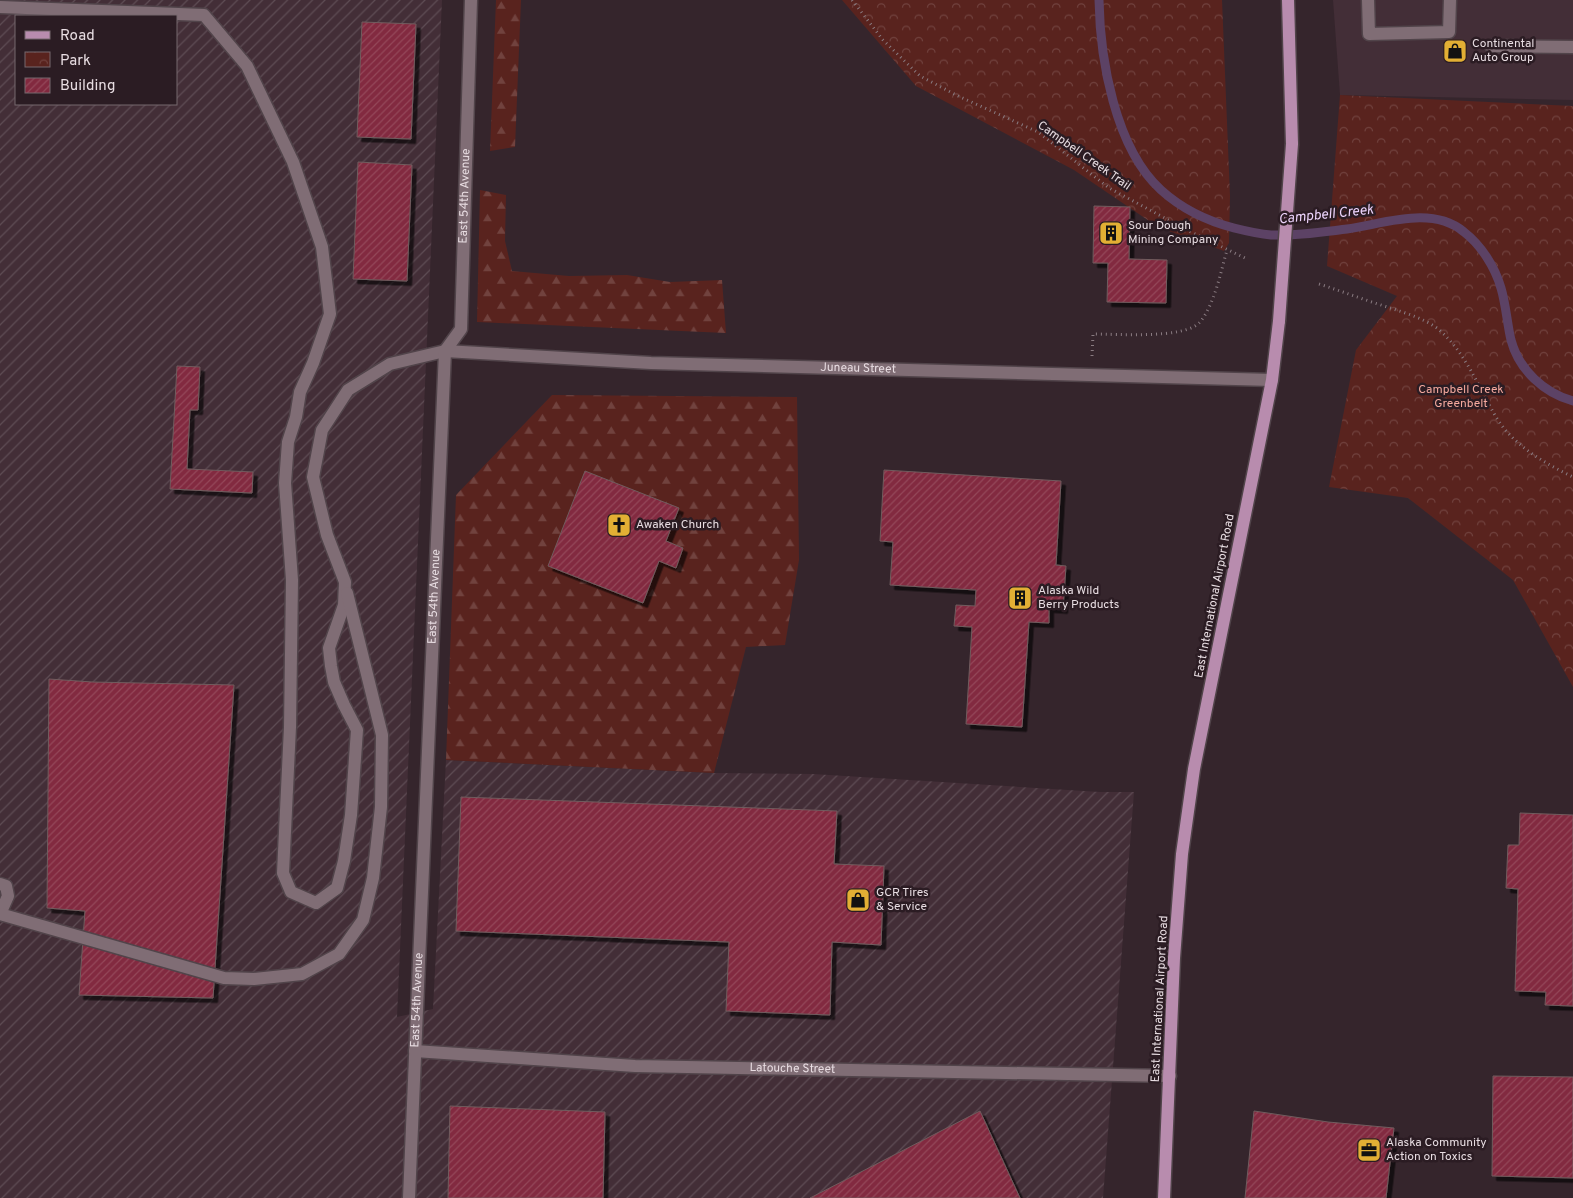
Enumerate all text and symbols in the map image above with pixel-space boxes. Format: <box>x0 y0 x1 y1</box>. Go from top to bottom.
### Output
legend <box>15 15 178 105</box>
text: Road <box>60 27 95 46</box>
place label: Continental Auto Group <box>1472 36 1534 66</box>
shop icon: Continental Auto Group <box>1442 38 1468 64</box>
text: Park <box>60 52 91 71</box>
text: Building <box>60 77 115 96</box>
street label: Campbell Creek Trail <box>1034 118 1134 194</box>
street label: East 54th Avenue <box>456 148 474 244</box>
water label: Campbell Creek <box>1278 201 1375 228</box>
place label: Sour Dough Mining Company <box>1128 218 1218 248</box>
building icon: Sour Dough Mining Company <box>1098 220 1124 246</box>
street label: Juneau Street <box>820 360 896 378</box>
park label: Campbell Creek Greenbelt <box>1418 382 1504 412</box>
church icon: Awaken Church <box>606 512 632 538</box>
street label: East International Airport Road <box>1191 513 1239 679</box>
place label: Awaken Church <box>636 517 719 533</box>
street label: East 54th Avenue <box>425 549 445 644</box>
place label: Alaska Wild Berry Products <box>1038 583 1119 613</box>
building icon: Alaska Wild Berry Products <box>1007 585 1033 611</box>
place label: GCR Tires & Service <box>876 885 929 915</box>
shop icon: GCR Tires & Service <box>845 887 871 913</box>
street label: East International Airport Road <box>1148 915 1172 1083</box>
street label: East 54th Avenue <box>407 952 427 1048</box>
street label: Latouche Street <box>749 1060 836 1078</box>
place label: Alaska Community Action on Toxics <box>1386 1135 1487 1165</box>
office icon: Alaska Community Action on Toxics <box>1356 1137 1382 1163</box>

